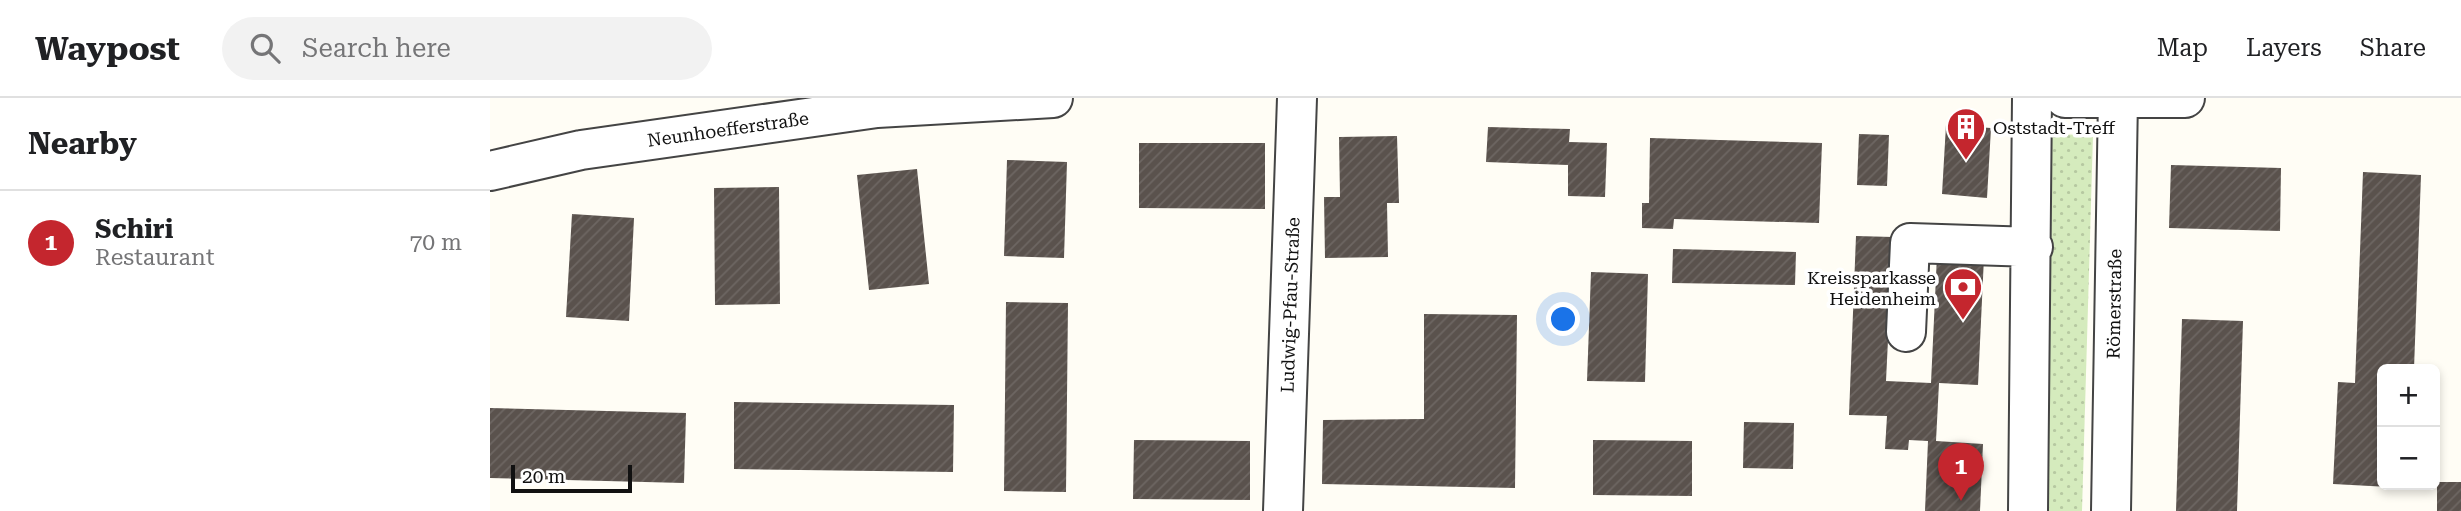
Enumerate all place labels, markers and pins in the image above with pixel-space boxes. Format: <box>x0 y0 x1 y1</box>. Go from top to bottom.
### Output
building icon: Oststadt-Treff <box>1945 106 1987 161</box>
place label: Oststadt-Treff <box>1993 117 2116 138</box>
bank icon: Kreissparkasse Heidenheim <box>1942 266 1984 321</box>
place label: Kreissparkasse Heidenheim <box>1807 267 1936 309</box>
pin: 1 <box>1938 443 1984 501</box>

